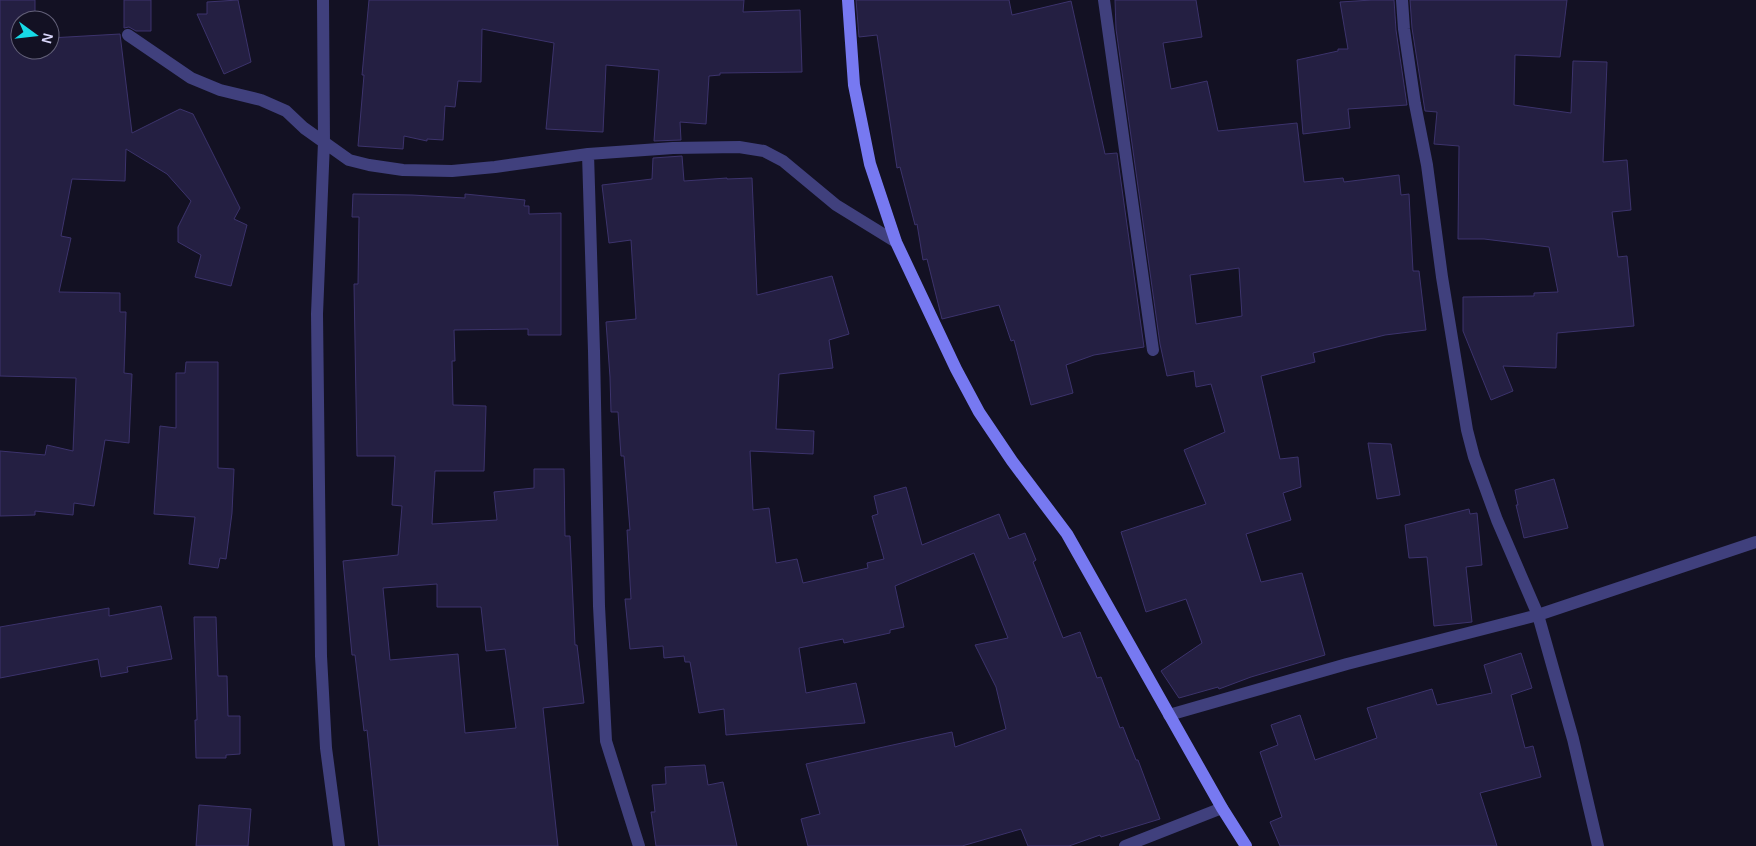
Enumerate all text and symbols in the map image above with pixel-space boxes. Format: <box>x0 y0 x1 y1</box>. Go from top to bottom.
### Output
north arrow <box>10 10 60 60</box>
text: N <box>39 31 57 45</box>

